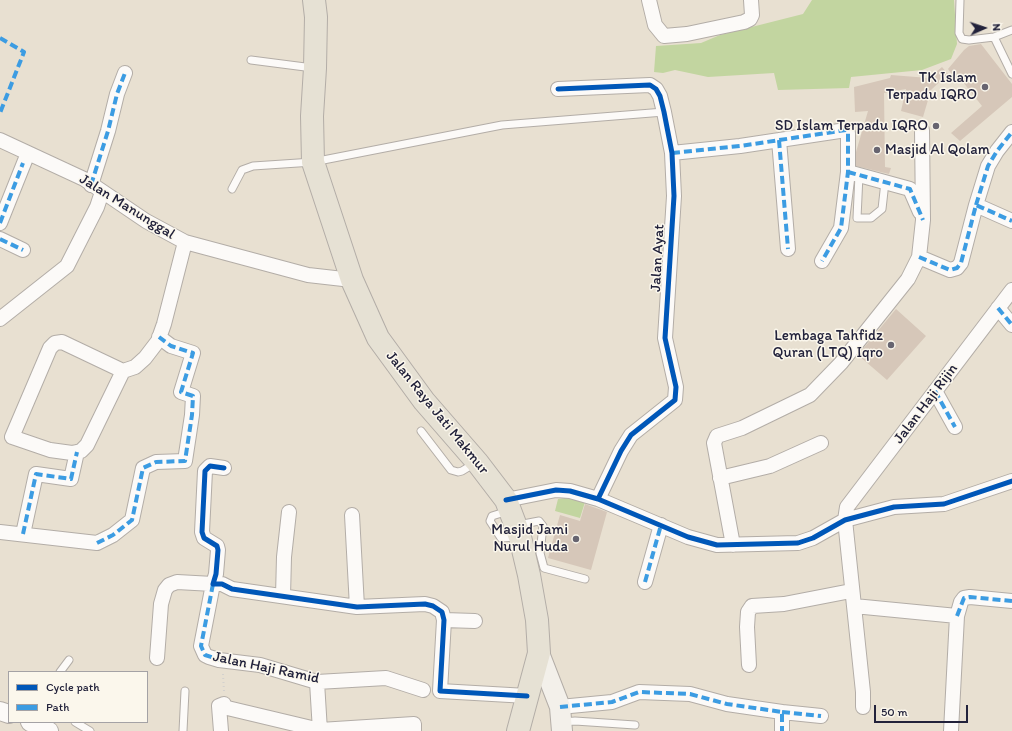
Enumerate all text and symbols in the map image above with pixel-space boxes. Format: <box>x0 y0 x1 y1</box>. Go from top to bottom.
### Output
north arrow <box>964 8 1004 48</box>
text: N <box>990 23 1003 31</box>
place label: TK Islam Terpadu IQRO <box>886 69 977 104</box>
marker: TK Islam Terpadu IQRO <box>980 82 990 92</box>
place label: SD Islam Terpadu IQRO <box>775 117 928 135</box>
marker: SD Islam Terpadu IQRO <box>931 121 941 131</box>
place label: Masjid Al Qolam <box>885 141 990 159</box>
marker: Masjid Al Qolam <box>872 145 882 155</box>
street label: Jalan Manunggal <box>76 170 178 244</box>
street label: Jalan Ayat <box>647 224 669 292</box>
place label: Lembaga Tahfidz Quran (LTQ) Iqro <box>773 327 883 362</box>
marker: Lembaga Tahfidz Quran (LTQ) Iqro <box>886 340 896 350</box>
street label: Jalan Raya Jati Makmur <box>382 348 492 478</box>
street label: Jalan Haji Rijin <box>890 361 962 447</box>
place label: Masjid Jami Nurul Huda <box>491 521 568 556</box>
marker: Masjid Jami Nurul Huda <box>571 534 581 544</box>
street label: Jalan Haji Ramid <box>211 648 321 688</box>
legend <box>8 671 148 723</box>
text: Cycle path <box>46 680 100 694</box>
scale bar <box>876 697 970 723</box>
text: Path <box>46 700 69 714</box>
text: 50 m <box>881 705 907 719</box>

